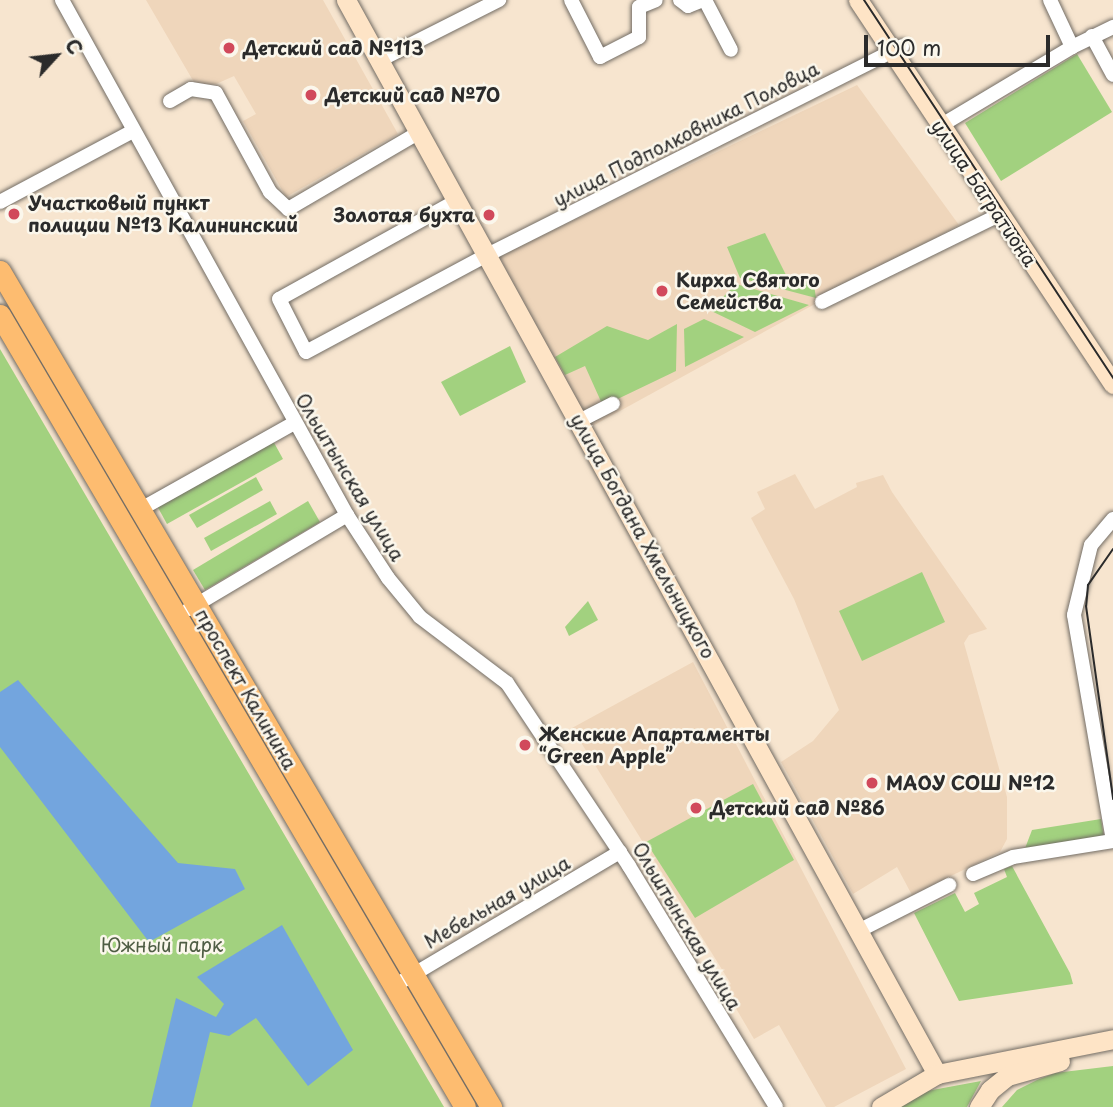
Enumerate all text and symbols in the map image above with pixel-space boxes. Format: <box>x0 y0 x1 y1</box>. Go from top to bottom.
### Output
north arrow <box>21 21 91 91</box>
scale bar <box>868 21 1054 65</box>
text: 100 m <box>877 31 941 63</box>
text: С <box>59 34 90 59</box>
place label: Детский сад №113 <box>243 37 424 59</box>
marker: Детский сад №113 <box>221 40 237 56</box>
street label: улица Подполковника Половца <box>548 56 824 212</box>
place label: Детский сад №70 <box>325 84 501 106</box>
marker: Детский сад №70 <box>303 87 319 103</box>
street label: улица Багратиона <box>926 115 1042 271</box>
place label: Участковый пункт полиции №13 Калининский <box>28 192 299 236</box>
place label: Золотая бухта <box>334 204 475 226</box>
marker: Участковый пункт полиции №13 Калининский <box>6 206 22 222</box>
marker: Золотая бухта <box>481 207 497 223</box>
place label: Кирха Святого Семейства <box>676 269 821 313</box>
marker: Кирха Святого Семейства <box>654 283 670 299</box>
street label: Ольштынская улица <box>291 389 409 565</box>
street label: улица Богдана Хмельницкого <box>565 409 721 663</box>
street label: проспект Калинина <box>190 604 302 774</box>
place label: Женские Апартаменты “Green Apple” <box>539 723 770 767</box>
marker: Женские Апартаменты “Green Apple” <box>517 737 533 753</box>
place label: МАОУ СОШ №12 <box>886 772 1058 794</box>
marker: МАОУ СОШ №12 <box>864 775 880 791</box>
place label: Детский сад №86 <box>710 797 885 819</box>
marker: Детский сад №86 <box>688 800 704 816</box>
street label: Ольштынская улица <box>628 838 746 1014</box>
street label: Мебельная улица <box>420 851 574 953</box>
park label: Южный парк <box>101 934 223 956</box>

